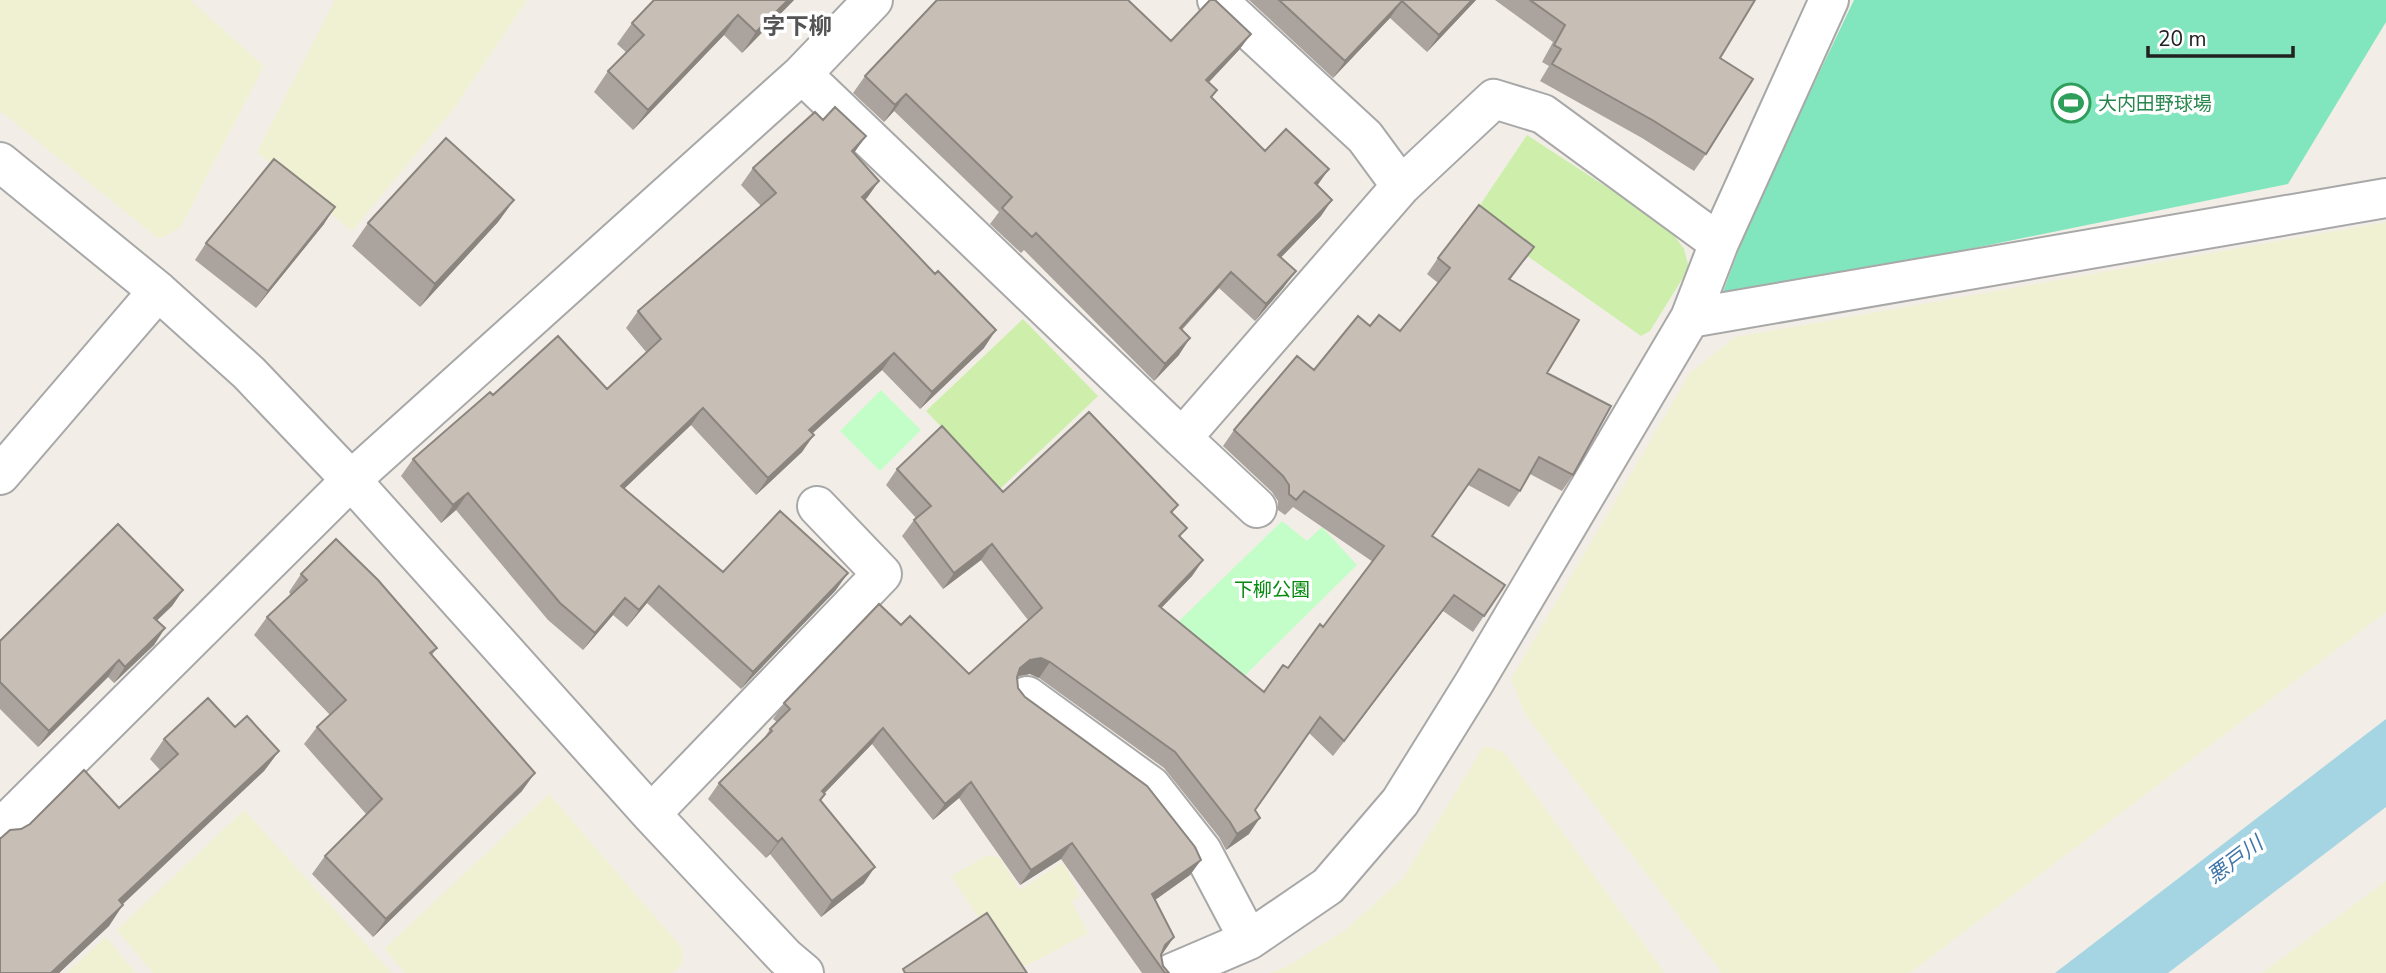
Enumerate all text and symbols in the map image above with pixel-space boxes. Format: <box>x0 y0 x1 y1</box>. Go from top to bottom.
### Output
district label: 字下柳 <box>763 11 832 42</box>
scale bar <box>2148 14 2293 58</box>
text: 20 m <box>2158 25 2207 53</box>
sports icon: 大内田野球場 <box>2050 82 2092 124</box>
place label: 大内田野球場 <box>2098 91 2212 117</box>
park label: 下柳公園 <box>1234 577 1310 603</box>
water label: 悪戸川 <box>2201 829 2270 890</box>

